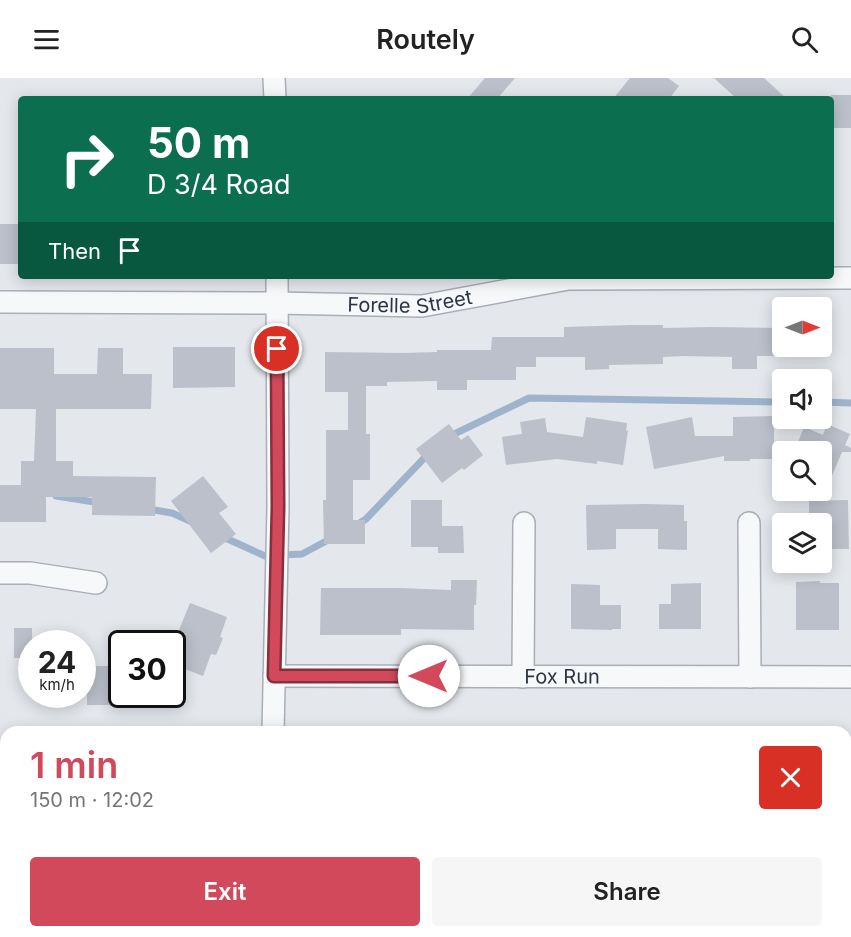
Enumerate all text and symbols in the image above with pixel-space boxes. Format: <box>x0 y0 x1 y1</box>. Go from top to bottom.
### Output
icon: menu <box>30 23 63 56</box>
text: Routely <box>376 23 475 56</box>
icon: search <box>788 23 821 56</box>
text: 50 m <box>147 117 250 168</box>
icon: right <box>48 120 126 198</box>
text: D 3/4 Road <box>147 168 291 201</box>
icon: arrive <box>113 234 146 267</box>
text: Then <box>48 238 101 264</box>
street label: Forelle Street <box>347 285 474 319</box>
north arrow <box>772 297 832 357</box>
map controls <box>772 297 832 573</box>
pin <box>251 323 302 374</box>
icon: arrive <box>260 332 293 365</box>
button: sound <box>772 369 832 429</box>
button: search <box>772 441 832 501</box>
button: layers <box>772 513 832 573</box>
speed limit sign: 30 <box>108 630 186 708</box>
text: 24 <box>38 644 76 680</box>
position arrow <box>397 644 461 708</box>
street label: Fox Run <box>524 664 600 689</box>
text: km/h <box>39 675 75 694</box>
text: 1 min <box>30 743 118 787</box>
button: close <box>759 746 822 809</box>
text: 150 m · 12:02 <box>30 788 154 812</box>
button: Exit <box>30 857 420 926</box>
button: Share <box>432 857 822 926</box>

